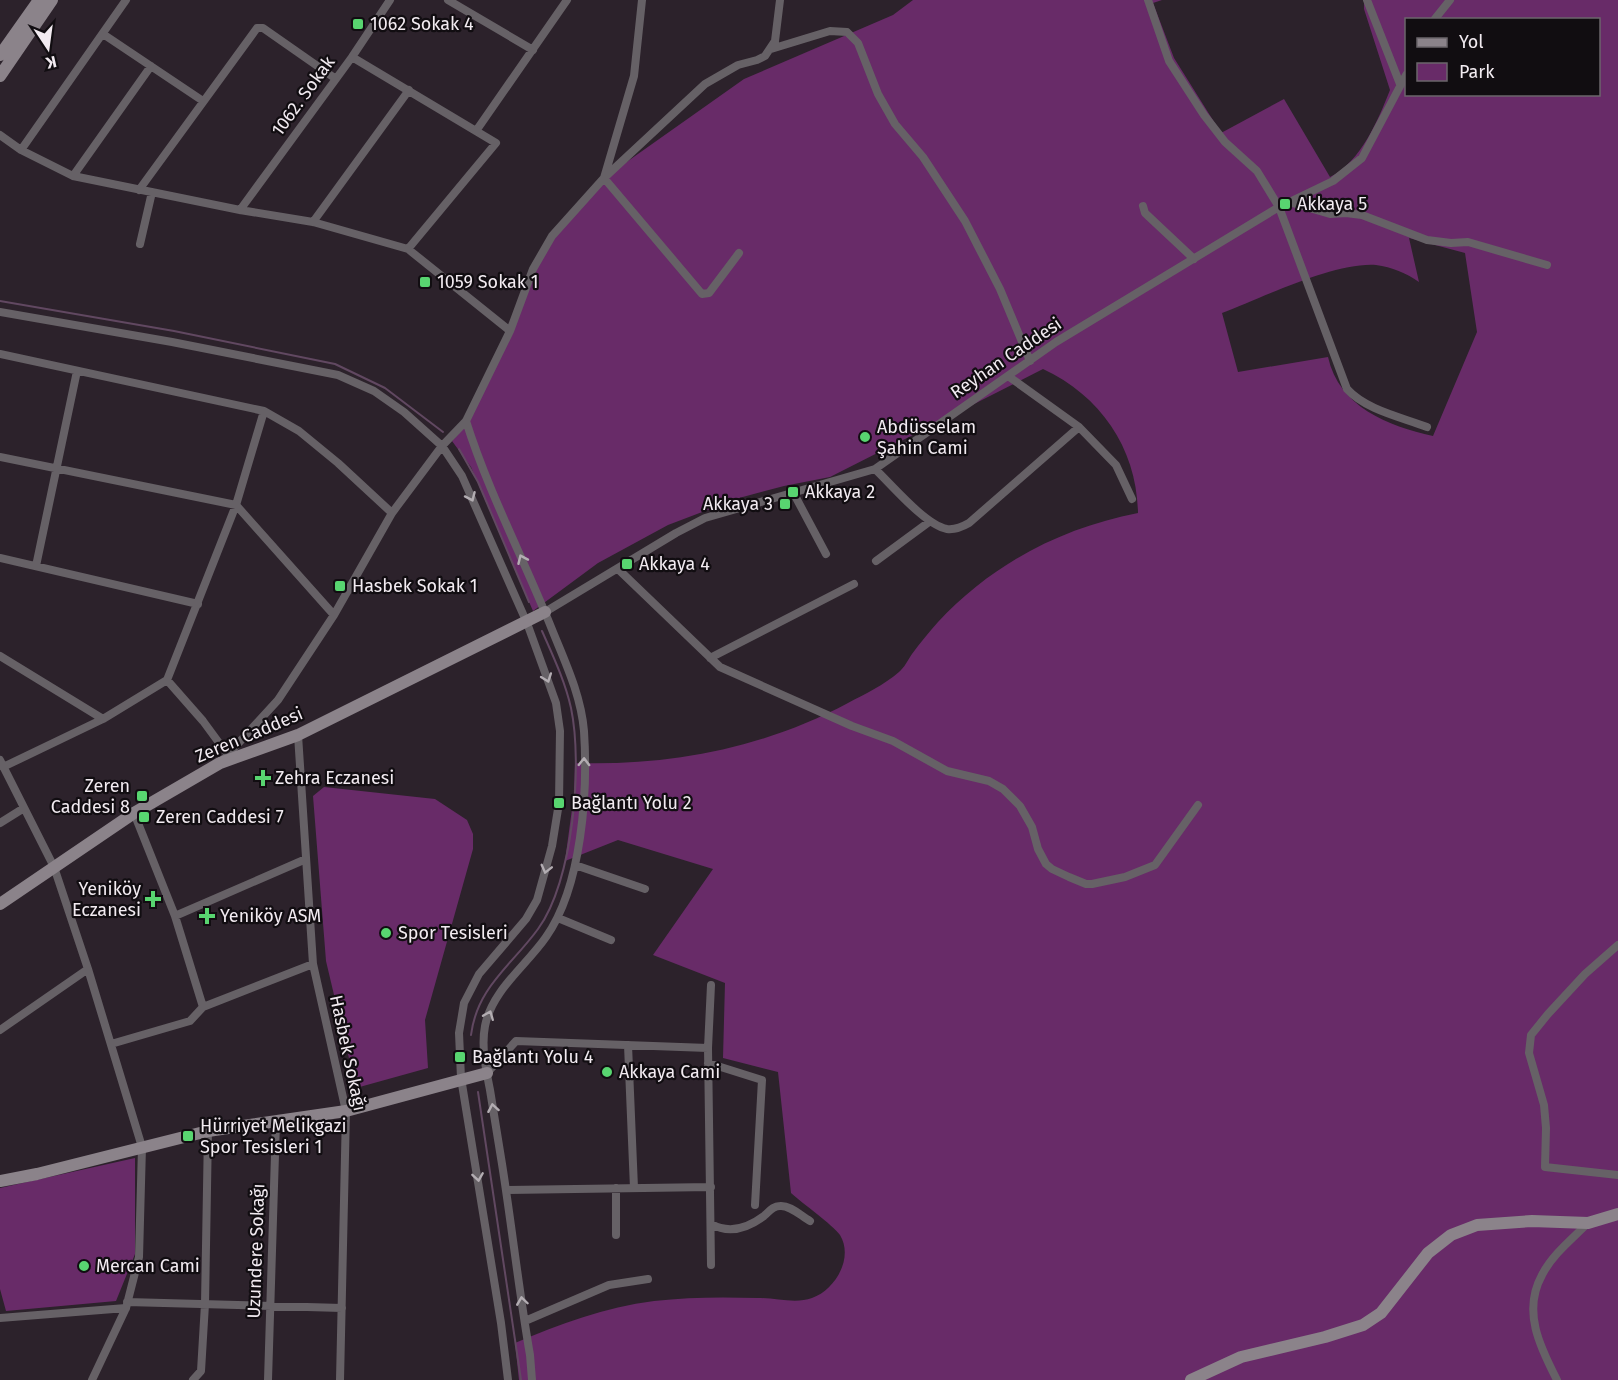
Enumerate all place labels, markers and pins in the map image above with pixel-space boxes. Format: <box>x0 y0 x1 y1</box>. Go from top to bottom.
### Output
place label: 1062 Sokak 4 <box>370 13 474 35</box>
marker: 1062 Sokak 4 <box>351 17 365 31</box>
place label: Akkaya 5 <box>1297 193 1367 215</box>
marker: Akkaya 5 <box>1278 197 1292 211</box>
place label: 1059 Sokak 1 <box>437 271 539 293</box>
marker: 1059 Sokak 1 <box>418 275 432 289</box>
place label: Abdüsselam Şahin Cami <box>877 416 976 459</box>
marker: Abdüsselam Şahin Cami <box>858 430 872 444</box>
place label: Akkaya 2 <box>805 481 875 503</box>
marker: Akkaya 2 <box>786 485 800 499</box>
place label: Akkaya 3 <box>703 493 773 515</box>
marker: Akkaya 3 <box>778 497 792 511</box>
place label: Akkaya 4 <box>639 553 710 575</box>
marker: Akkaya 4 <box>620 557 634 571</box>
place label: Hasbek Sokak 1 <box>352 575 478 597</box>
marker: Hasbek Sokak 1 <box>333 579 347 593</box>
place label: Zehra Eczanesi <box>275 767 394 789</box>
marker: Zehra Eczanesi <box>256 771 270 785</box>
place label: Zeren Caddesi 8 <box>51 775 130 818</box>
marker: Zeren Caddesi 8 <box>135 789 149 803</box>
place label: Bağlantı Yolu 2 <box>571 792 692 814</box>
marker: Bağlantı Yolu 2 <box>552 796 566 810</box>
place label: Zeren Caddesi 7 <box>156 806 284 828</box>
marker: Zeren Caddesi 7 <box>137 810 151 824</box>
place label: Yeniköy Eczanesi <box>72 878 141 921</box>
marker: Yeniköy Eczanesi <box>146 892 160 906</box>
place label: Yeniköy ASM <box>220 905 321 927</box>
marker: Yeniköy ASM <box>198 907 216 925</box>
place label: Spor Tesisleri <box>398 922 508 944</box>
marker: Spor Tesisleri <box>379 926 393 940</box>
place label: Bağlantı Yolu 4 <box>472 1046 594 1068</box>
marker: Bağlantı Yolu 4 <box>453 1050 467 1064</box>
place label: Akkaya Cami <box>619 1061 720 1083</box>
marker: Akkaya Cami <box>600 1065 614 1079</box>
place label: Hürriyet Melikgazi Spor Tesisleri 1 <box>200 1115 347 1158</box>
marker: Hürriyet Melikgazi Spor Tesisleri 1 <box>181 1129 195 1143</box>
place label: Mercan Cami <box>96 1255 200 1277</box>
marker: Mercan Cami <box>77 1259 91 1273</box>

